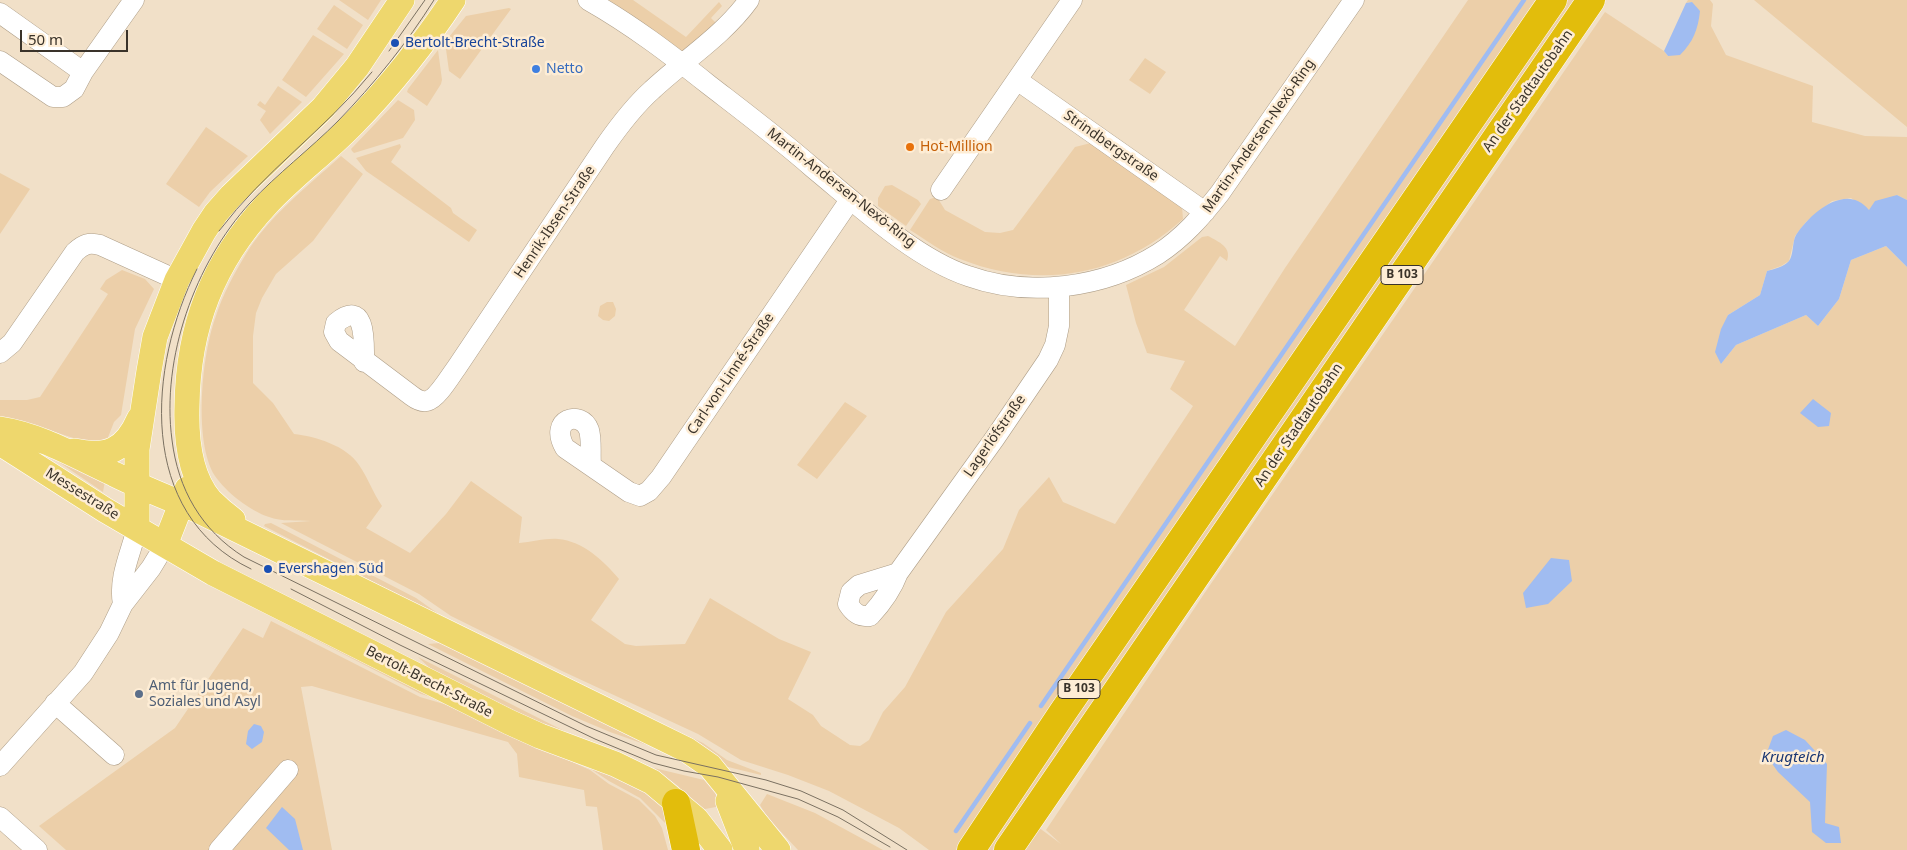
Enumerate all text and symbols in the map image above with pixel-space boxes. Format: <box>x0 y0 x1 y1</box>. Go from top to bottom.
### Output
scale bar <box>22 20 130 52</box>
street label: An der Stadtautobahn <box>1479 27 1577 155</box>
text: 50 m <box>28 29 63 49</box>
place label: Bertolt-Brecht-Straße <box>405 35 545 51</box>
marker: Bertolt-Brecht-Straße <box>389 37 401 49</box>
street label: Martin-Andersen-Nexö-Ring <box>1199 56 1319 216</box>
place label: Netto <box>546 61 583 77</box>
marker: Netto <box>530 63 542 75</box>
street label: Strindbergstraße <box>1060 107 1162 185</box>
street label: Martin-Andersen-Nexö-Ring <box>763 125 919 251</box>
place label: Hot-Million <box>920 139 993 155</box>
marker: Hot-Million <box>904 141 916 153</box>
street label: Henrik-Ibsen-Straße <box>511 162 599 282</box>
road number: B 103 <box>1381 266 1423 284</box>
street label: Carl-von-Linné-Straße <box>684 310 778 438</box>
street label: An der Stadtautobahn <box>1251 360 1347 490</box>
street label: Lagerlöfstraße <box>961 392 1029 480</box>
street label: Messestraße <box>42 465 122 523</box>
place label: Evershagen Süd <box>278 561 384 577</box>
marker: Evershagen Süd <box>262 563 274 575</box>
street label: Bertolt-Brecht-Straße <box>363 643 495 721</box>
place label: Amt für Jugend, Soziales und Asyl <box>149 678 261 710</box>
road number: B 103 <box>1058 680 1100 699</box>
marker: Amt für Jugend, Soziales und Asyl <box>133 688 145 700</box>
water label: Krugteich <box>1761 749 1825 767</box>

